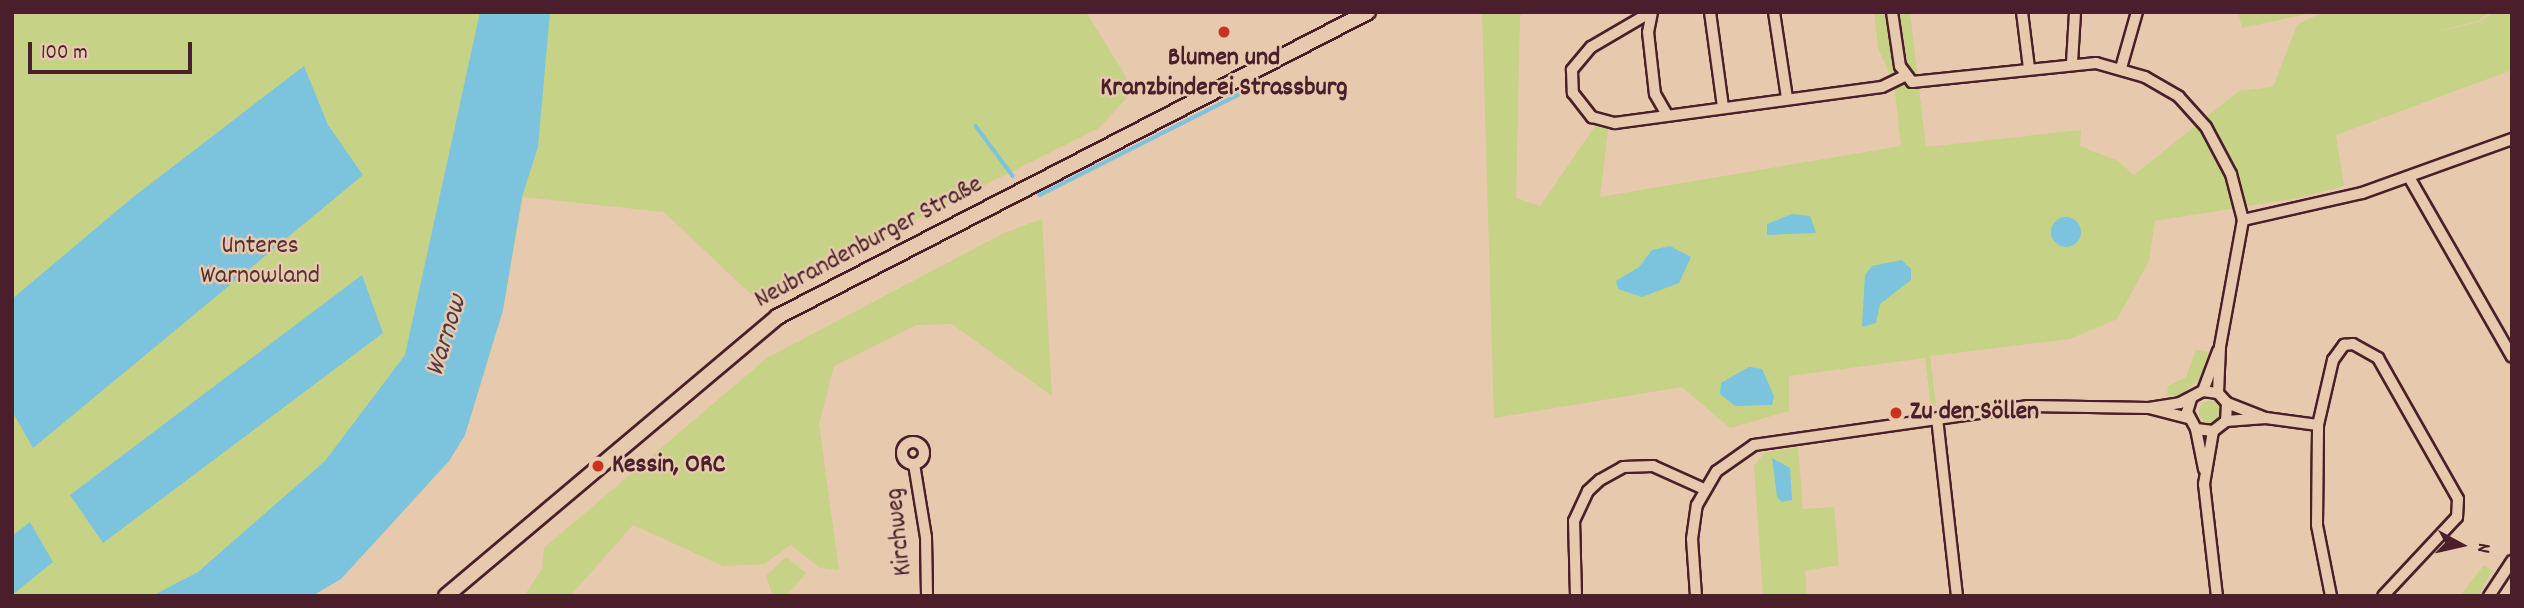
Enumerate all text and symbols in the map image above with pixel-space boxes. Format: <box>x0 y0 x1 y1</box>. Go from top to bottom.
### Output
marker: Blumen und Kranzbinderei Strassburg <box>1216 24 1232 40</box>
scale bar <box>32 28 196 72</box>
text: 100 m <box>41 39 88 69</box>
place label: Blumen und Kranzbinderei Strassburg <box>1100 43 1348 104</box>
street label: Neubrandenburger Straße <box>750 170 988 316</box>
park label: Unteres Warnowland <box>200 231 320 292</box>
water label: Warnow <box>420 291 476 381</box>
place label: Zu den Söllen <box>1910 397 2039 429</box>
marker: Zu den Söllen <box>1888 405 1904 421</box>
place label: Kessin, ORC <box>612 450 725 482</box>
marker: Kessin, ORC <box>590 458 606 474</box>
street label: Kirchweg <box>880 486 920 578</box>
north arrow <box>2426 510 2496 580</box>
text: N <box>2468 541 2496 555</box>

